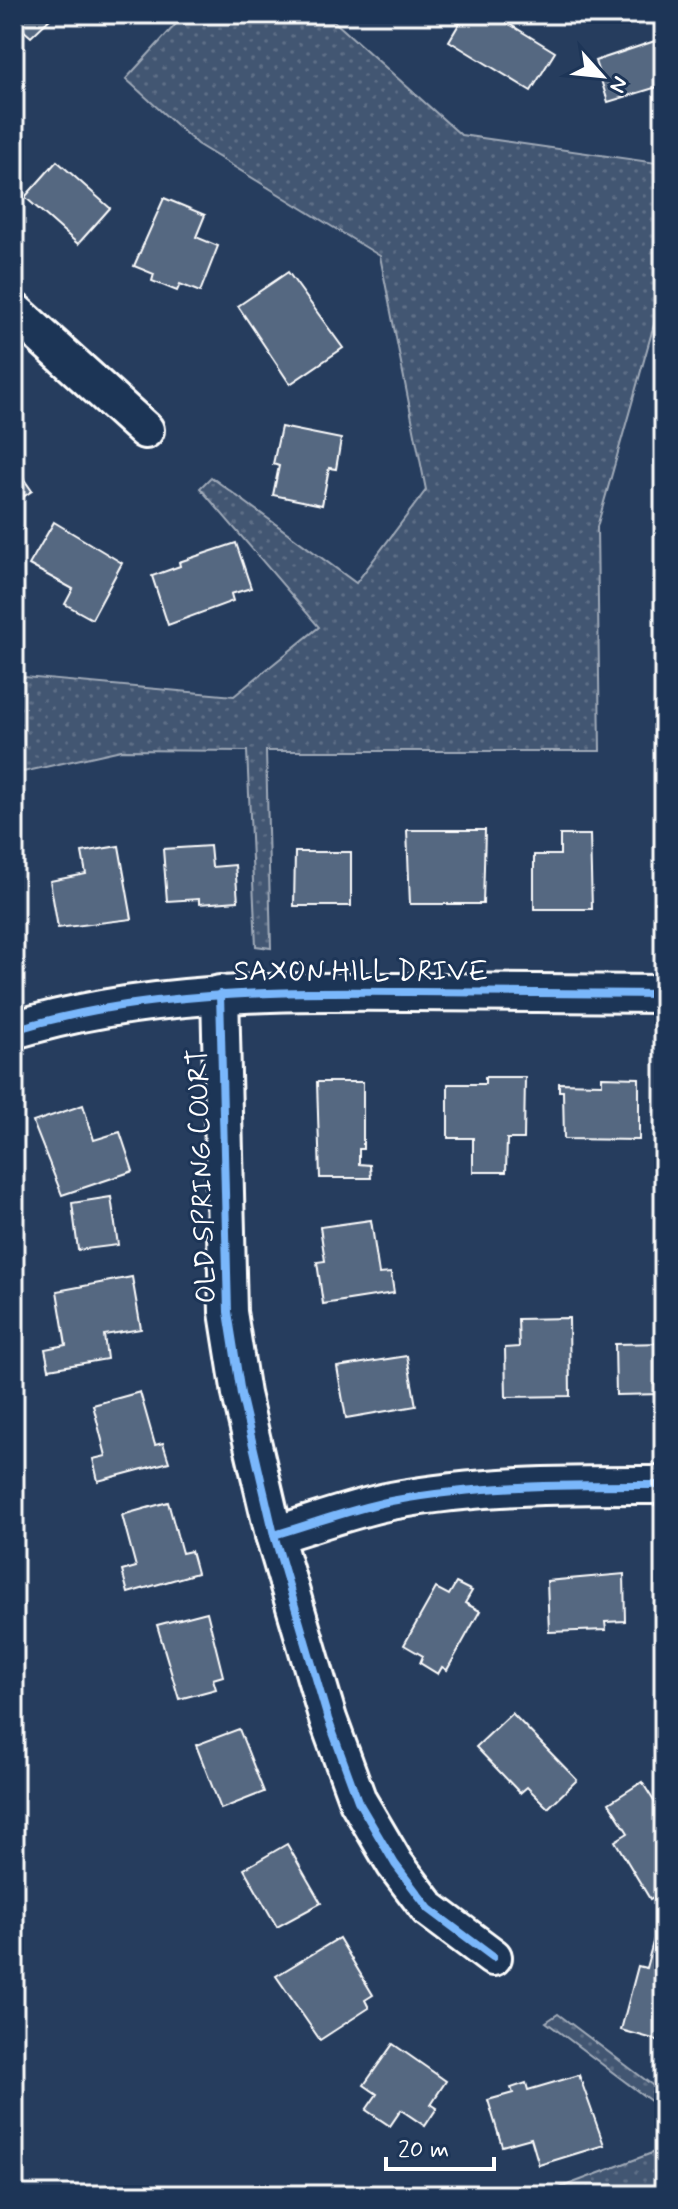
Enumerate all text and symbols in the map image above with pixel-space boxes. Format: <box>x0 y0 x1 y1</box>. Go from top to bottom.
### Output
north arrow <box>562 36 642 116</box>
text: N <box>602 71 634 97</box>
street label: SAXON HILL DRIVE <box>234 954 488 991</box>
street label: OLD SPRING COURT <box>180 1048 226 1304</box>
scale bar <box>386 2121 494 2171</box>
text: 20 m <box>398 2135 449 2166</box>

